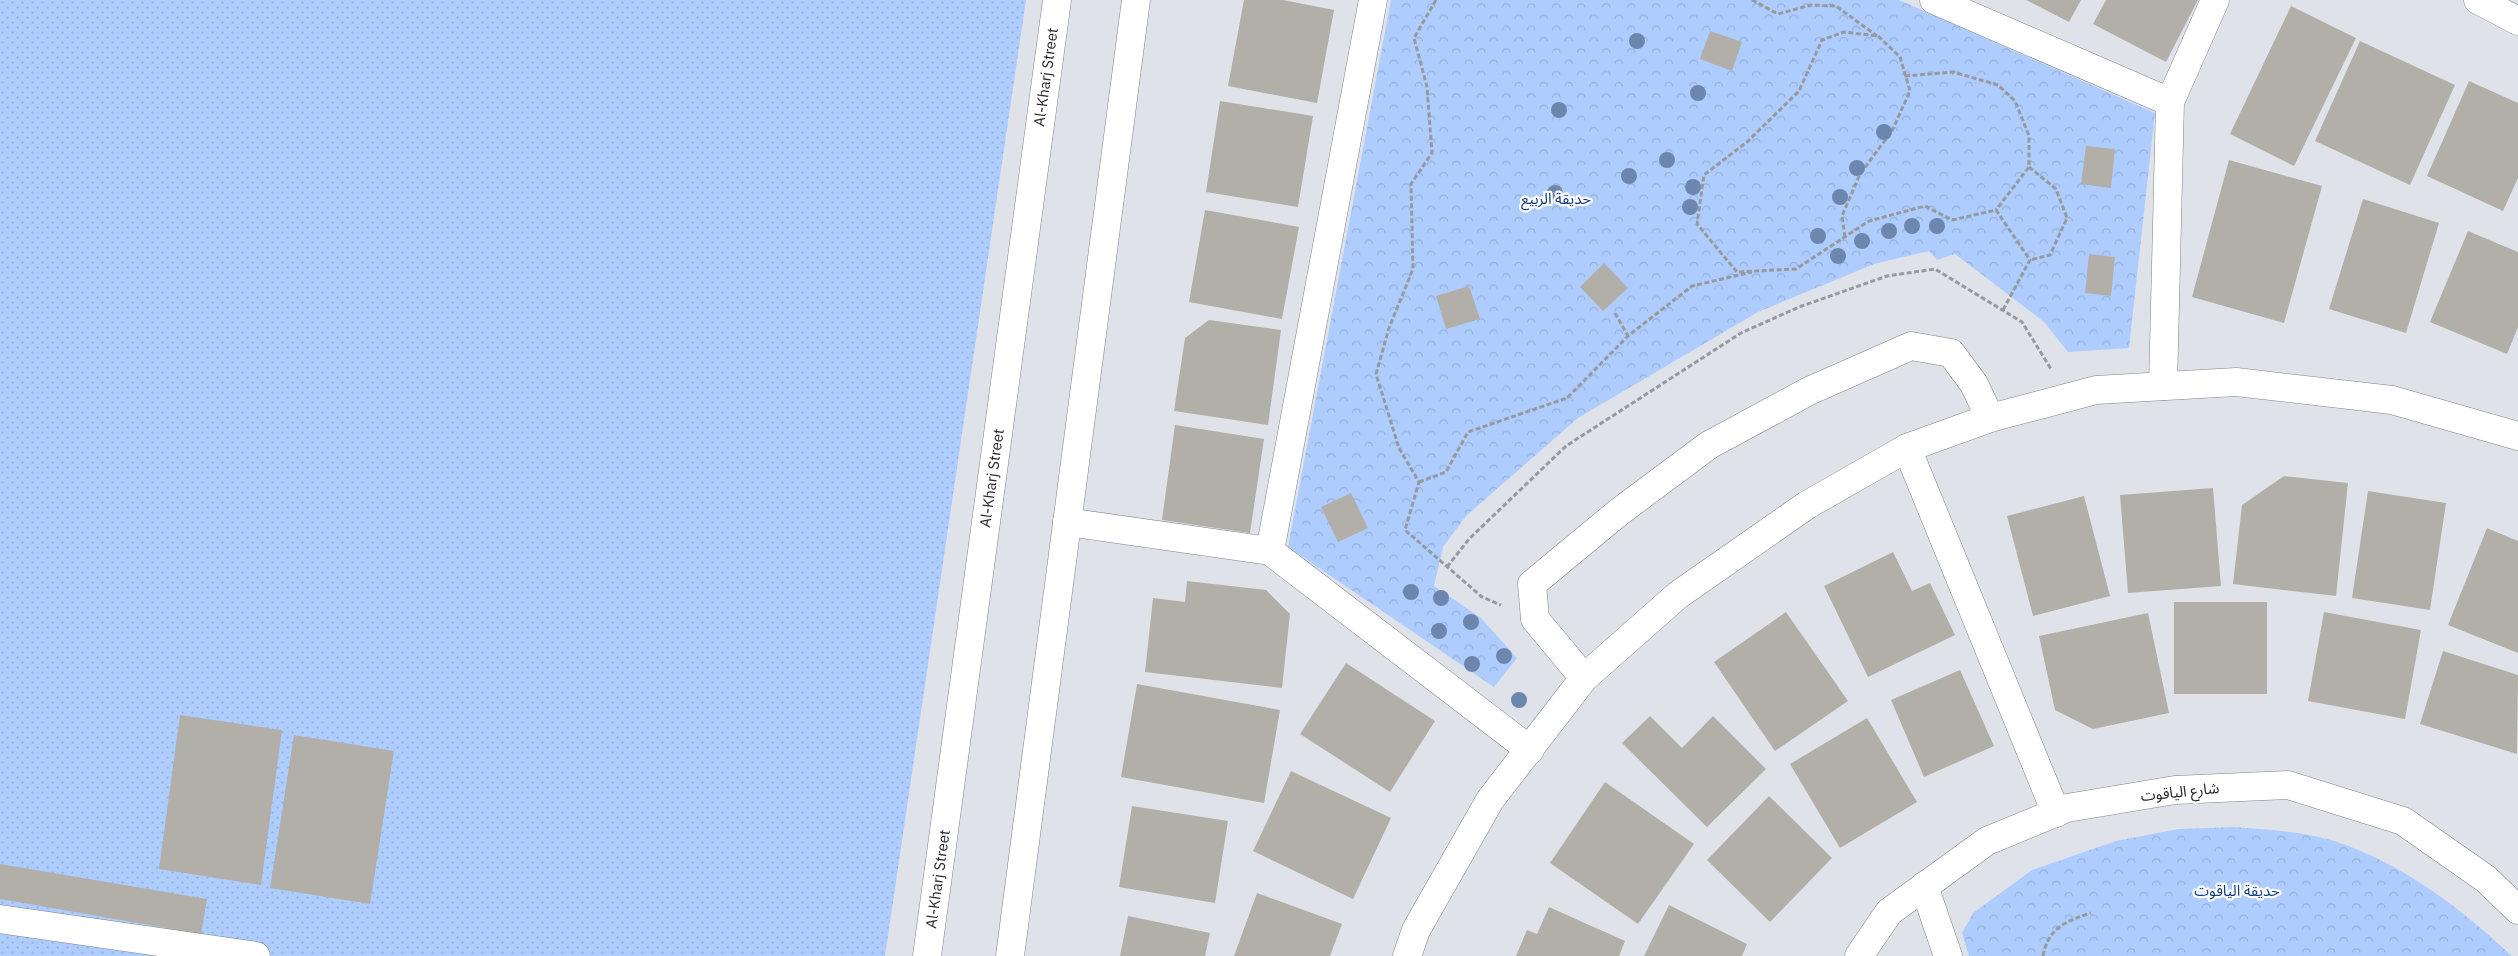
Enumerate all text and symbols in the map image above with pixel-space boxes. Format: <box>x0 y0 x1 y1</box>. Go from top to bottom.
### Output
street label: Al-Kharj Street <box>1029 26 1062 128</box>
park label: حديقة الربيع <box>1521 189 1591 211</box>
street label: Al-Kharj Street <box>975 427 1008 529</box>
street label: شارع الياقوت <box>2140 778 2221 808</box>
street label: Al-Kharj Street <box>921 828 954 930</box>
park label: حديقة الياقوت <box>2194 881 2280 900</box>

